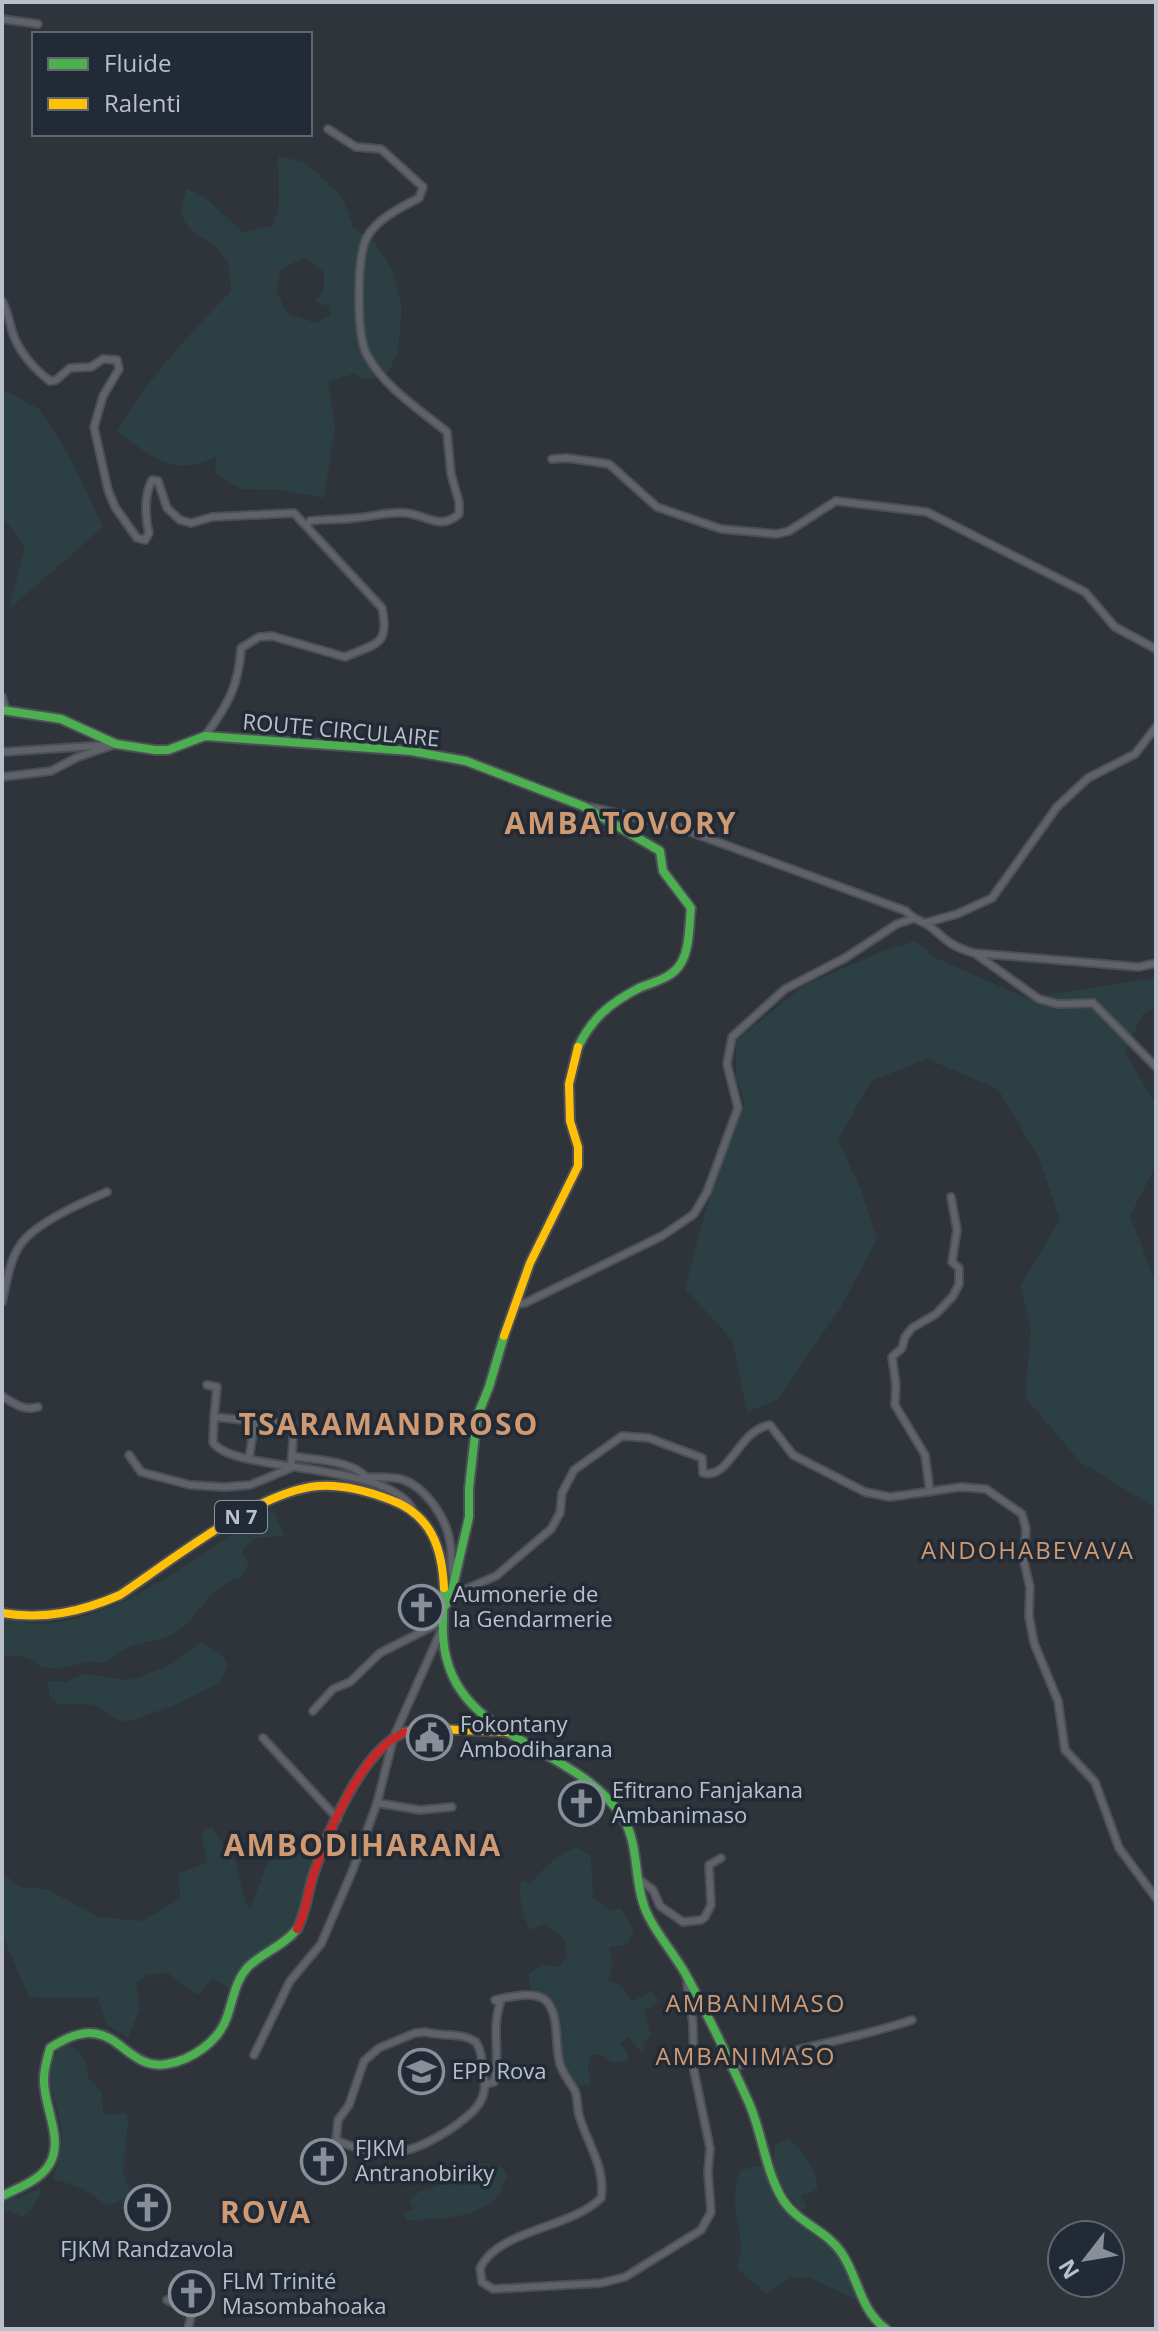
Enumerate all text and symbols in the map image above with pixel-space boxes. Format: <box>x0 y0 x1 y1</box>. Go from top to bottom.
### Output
legend <box>32 32 312 136</box>
text: Fluide <box>104 46 171 79</box>
text: Ralenti <box>104 86 181 119</box>
street label: ROUTE CIRCULAIRE <box>241 705 441 753</box>
district label: AMBATOVORY <box>505 802 738 843</box>
district label: TSARAMANDROSO <box>239 1403 539 1444</box>
road number: N 7 <box>215 1501 267 1533</box>
district label: ANDOHABEVAVA <box>921 1533 1135 1566</box>
place label: Aumonerie de la Gendarmerie <box>453 1578 613 1633</box>
church icon: Aumonerie de la Gendarmerie <box>398 1583 446 1631</box>
place label: Fokontany Ambodiharana <box>460 1708 613 1763</box>
public building icon: Fokontany Ambodiharana <box>405 1713 453 1761</box>
place label: Efitrano Fanjakana Ambanimaso <box>612 1774 803 1829</box>
church icon: Efitrano Fanjakana Ambanimaso <box>557 1779 605 1827</box>
district label: AMBODIHARANA <box>224 1824 502 1865</box>
district label: AMBANIMASO <box>666 1986 846 2019</box>
district label: AMBANIMASO <box>656 2039 836 2072</box>
school or university icon: EPP Rova <box>397 2047 445 2095</box>
place label: EPP Rova <box>452 2055 546 2085</box>
place label: FJKM Antranobiriky <box>355 2132 495 2187</box>
church icon: FJKM Antranobiriky <box>300 2137 348 2185</box>
church icon: FJKM Randzavola <box>123 2184 171 2232</box>
district label: ROVA <box>220 2191 312 2232</box>
north arrow <box>1046 2219 1126 2299</box>
place label: FJKM Randzavola <box>60 2233 234 2263</box>
text: N <box>1051 2254 1085 2285</box>
place label: FLM Trinité Masombahoaka <box>222 2265 387 2320</box>
church icon: FLM Trinité Masombahoaka <box>167 2270 215 2318</box>

